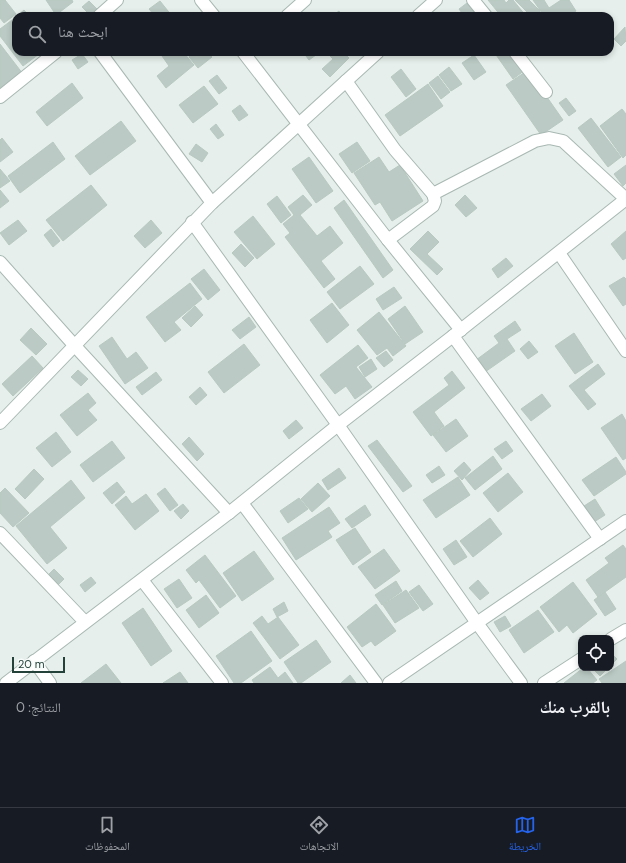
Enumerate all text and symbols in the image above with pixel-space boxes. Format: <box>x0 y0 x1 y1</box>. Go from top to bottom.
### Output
search box <box>12 12 614 56</box>
text: ابحث هنا <box>58 22 108 42</box>
icon: search <box>26 23 48 45</box>
map controls <box>578 635 614 671</box>
button: locate <box>578 635 614 671</box>
scale bar <box>12 655 65 674</box>
text: 20 m <box>18 657 44 671</box>
text: بالقرب منك <box>540 696 610 718</box>
text: النتائج: 0 <box>16 699 61 716</box>
tab: المحفوظات <box>85 814 130 857</box>
tab: الاتجاهات <box>300 814 339 857</box>
tab: الخريطة <box>509 814 541 857</box>

